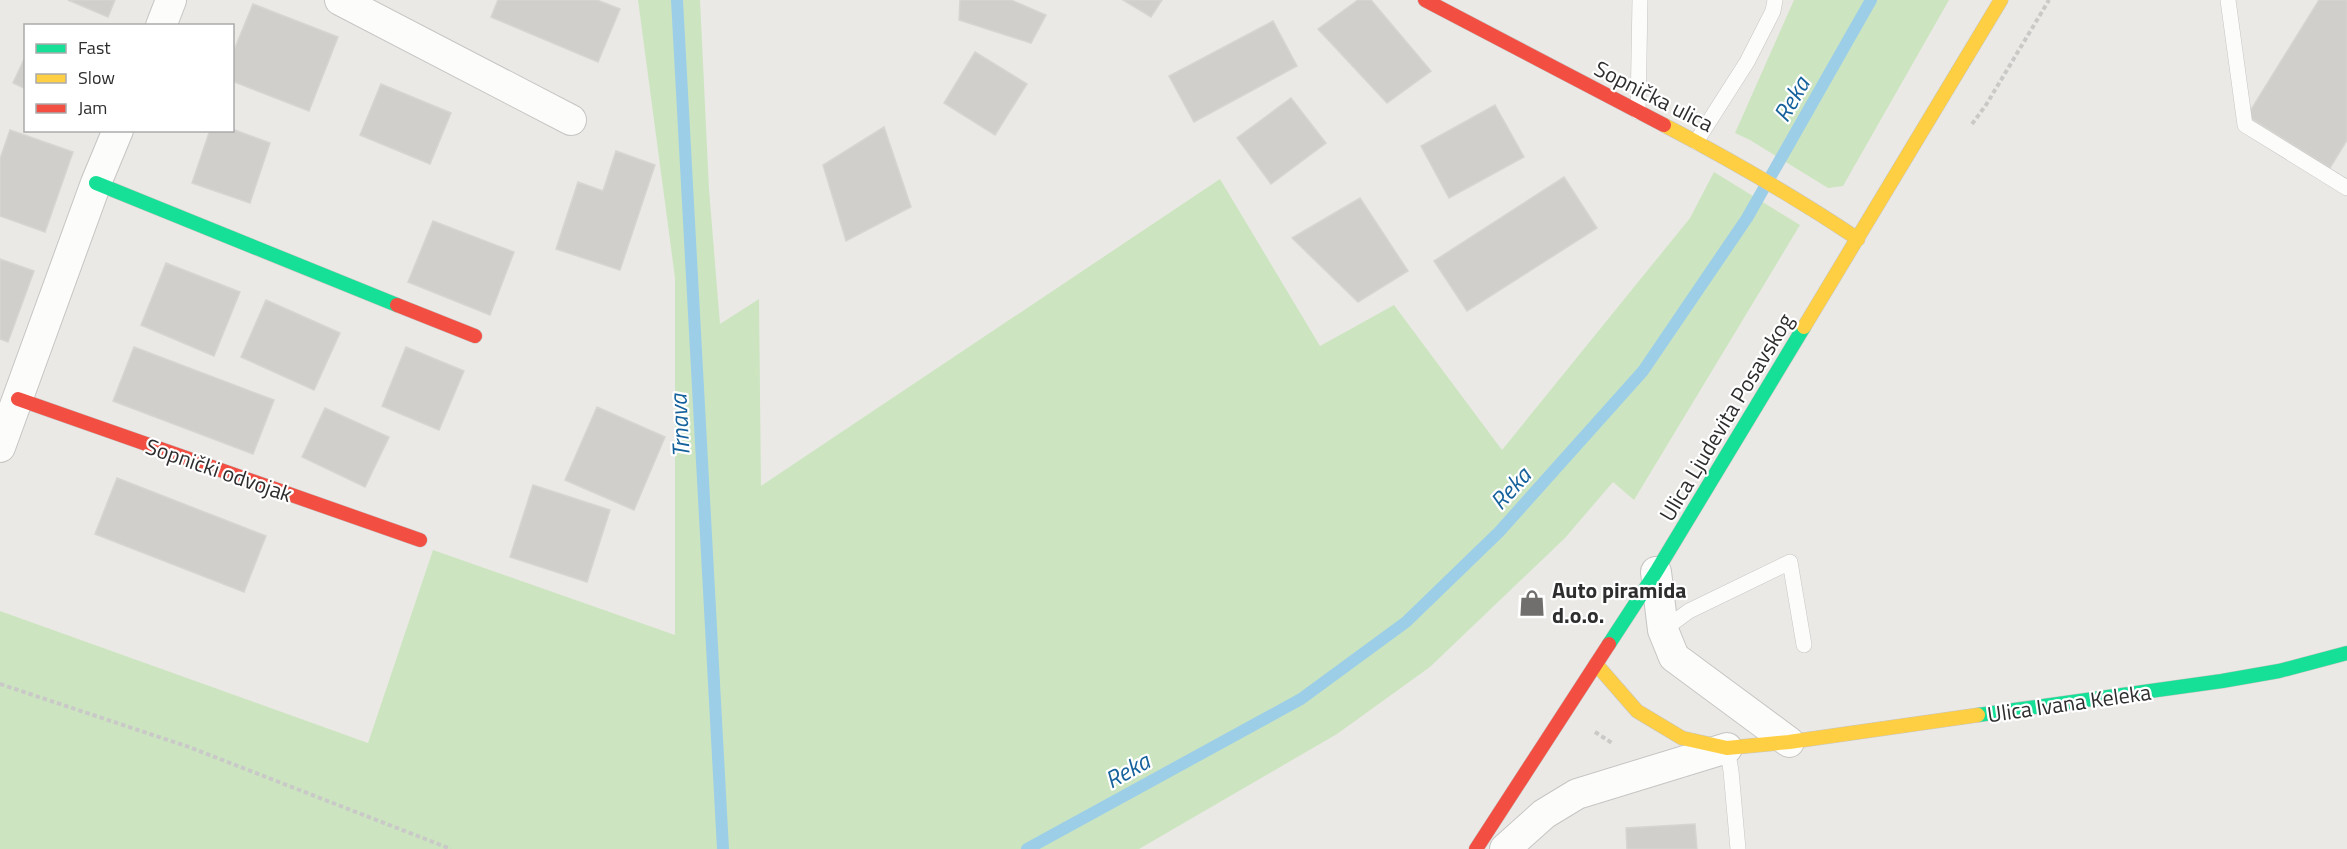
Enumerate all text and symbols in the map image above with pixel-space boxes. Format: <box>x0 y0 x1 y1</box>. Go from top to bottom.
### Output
legend <box>24 24 234 132</box>
text: Fast <box>78 34 111 61</box>
street label: Sopnička ulica <box>1588 51 1720 141</box>
text: Slow <box>78 64 115 91</box>
water label: Reka <box>1764 68 1819 128</box>
text: Jam <box>78 94 107 121</box>
street label: Ulica Ljudevita Posavskog <box>1650 306 1802 528</box>
water label: Trnava <box>659 391 699 459</box>
street label: Sopnički odvojak <box>141 429 297 511</box>
water label: Reka <box>1481 457 1540 517</box>
place label: Auto piramida d.o.o. <box>1552 573 1687 632</box>
shop icon: Auto piramida d.o.o. <box>1517 588 1547 618</box>
street label: Ulica Ivana Keleka <box>1985 675 2153 731</box>
water label: Reka <box>1098 742 1158 797</box>

